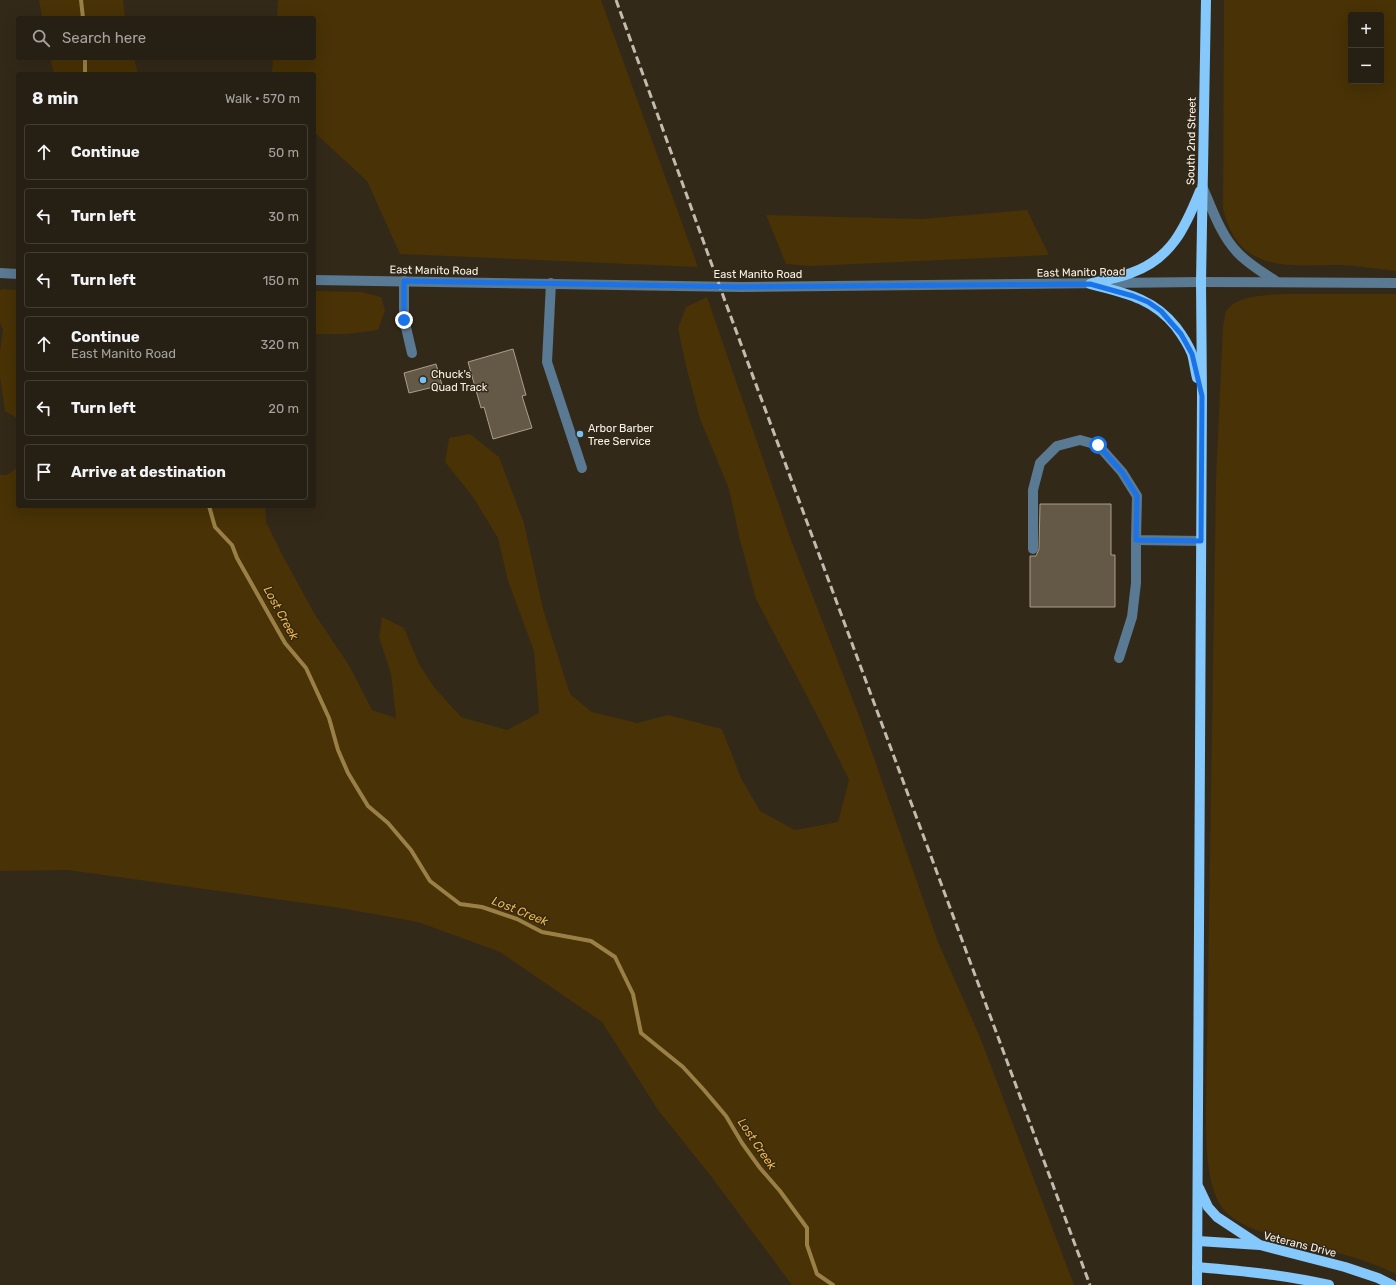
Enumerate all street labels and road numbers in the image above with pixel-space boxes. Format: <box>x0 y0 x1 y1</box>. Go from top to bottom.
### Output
street label: South 2nd Street <box>1184 96 1199 185</box>
street label: East Manito Road <box>389 263 479 278</box>
street label: East Manito Road <box>1036 265 1126 280</box>
street label: East Manito Road <box>714 268 802 281</box>
street label: Veterans Drive <box>1262 1229 1338 1260</box>

